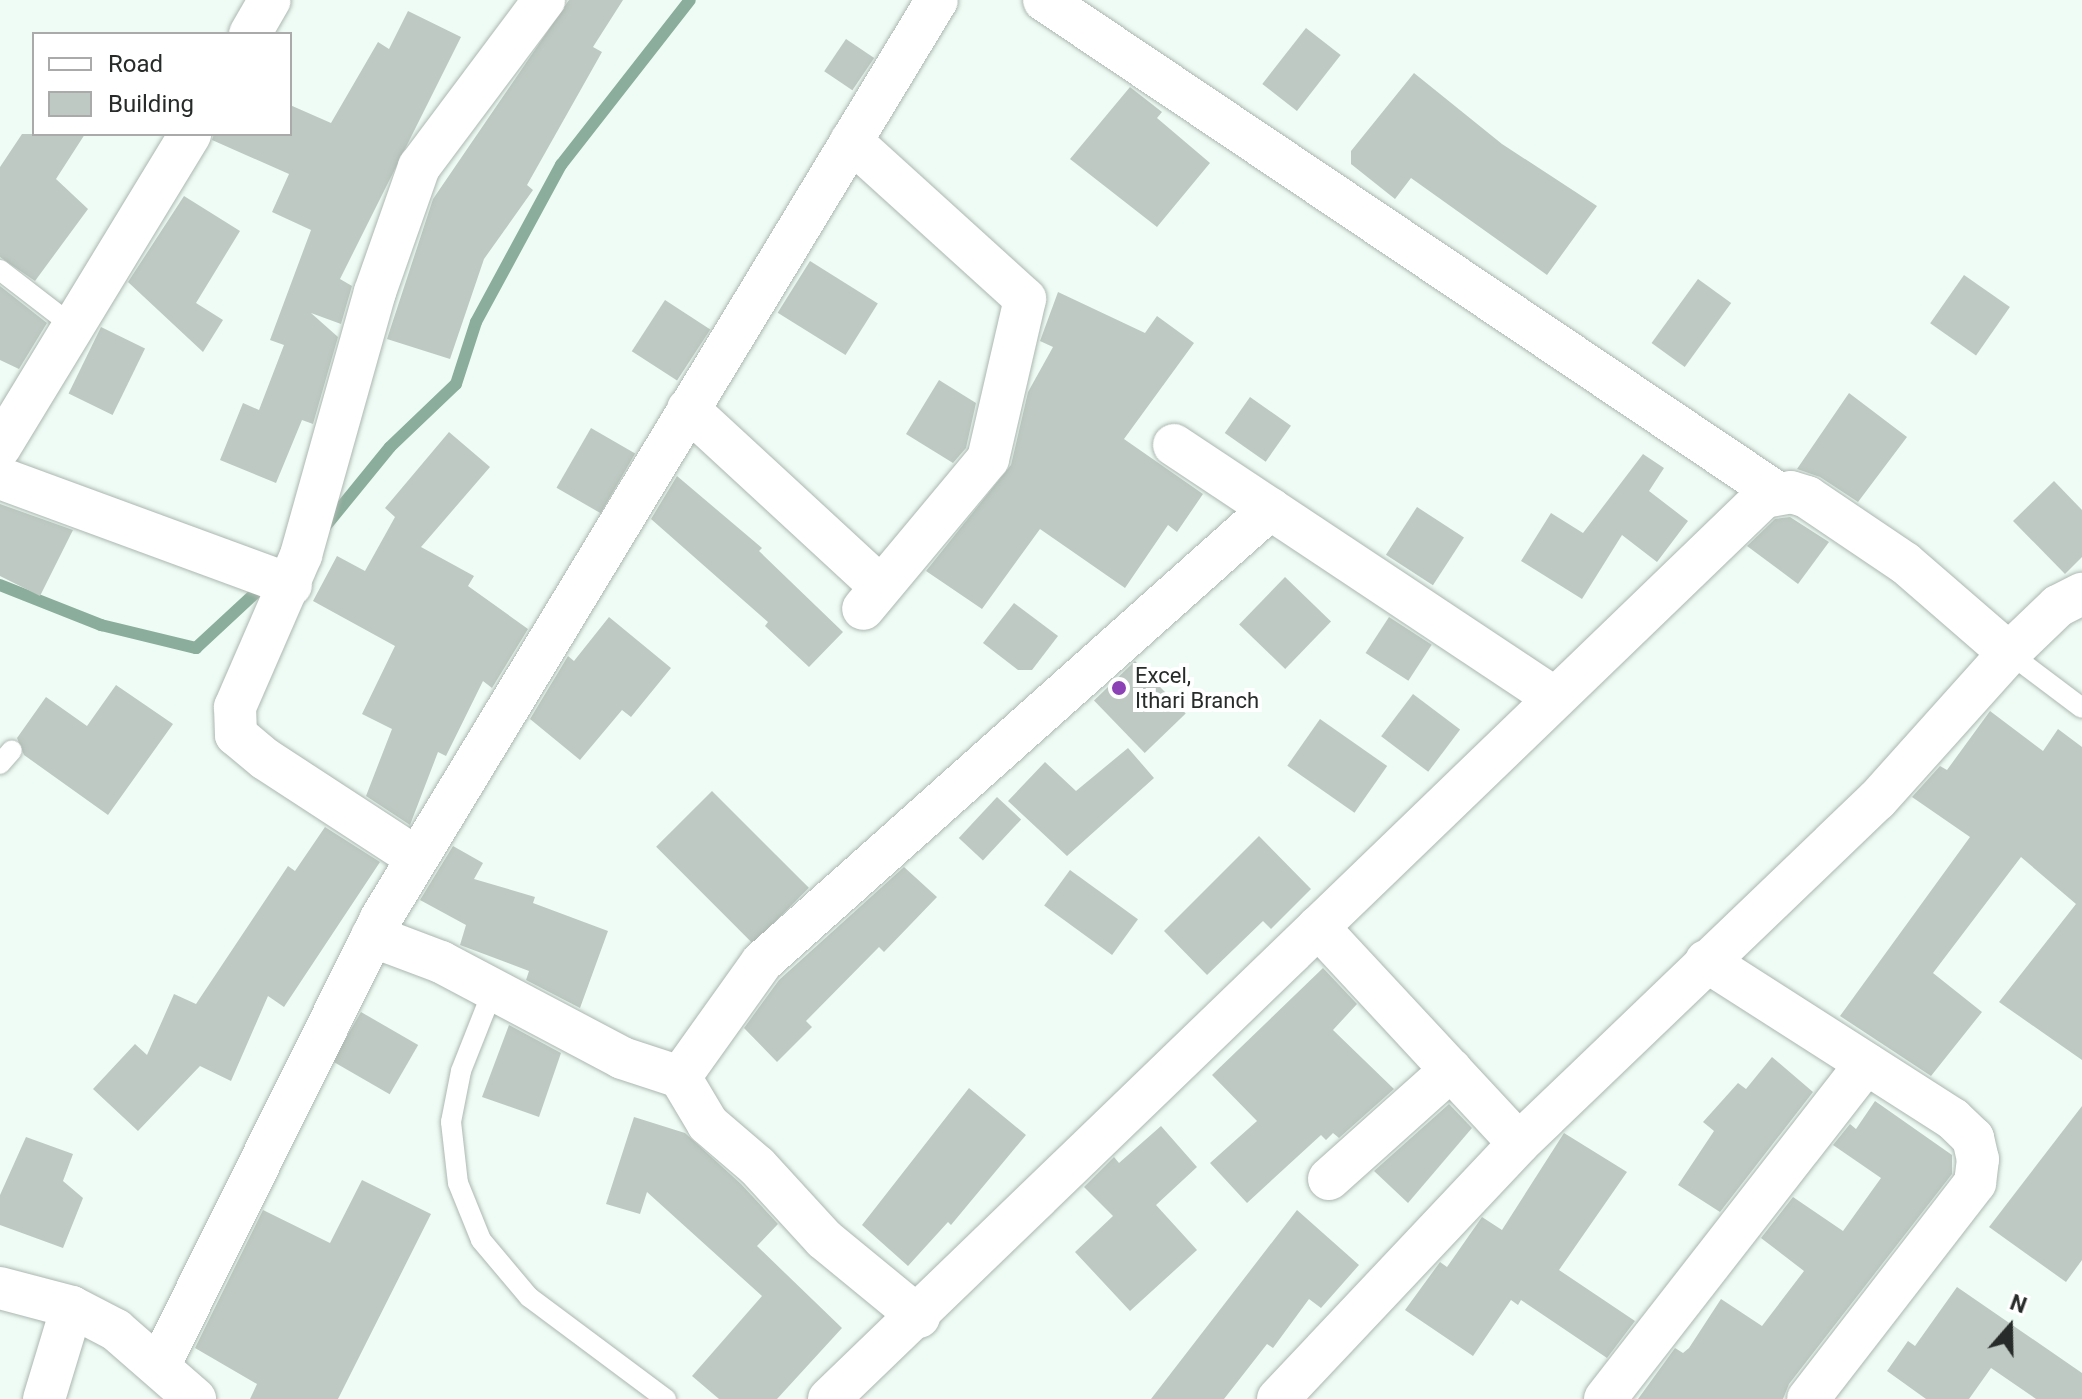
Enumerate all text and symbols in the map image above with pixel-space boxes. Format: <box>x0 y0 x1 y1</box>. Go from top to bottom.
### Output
legend <box>32 32 292 136</box>
text: Road <box>108 50 163 78</box>
text: Building <box>108 90 194 118</box>
place label: Excel, Ithari Branch <box>1135 662 1259 714</box>
marker: Excel, Ithari Branch <box>1110 679 1128 697</box>
north arrow <box>1970 1287 2050 1367</box>
text: N <box>2007 1290 2030 1318</box>

